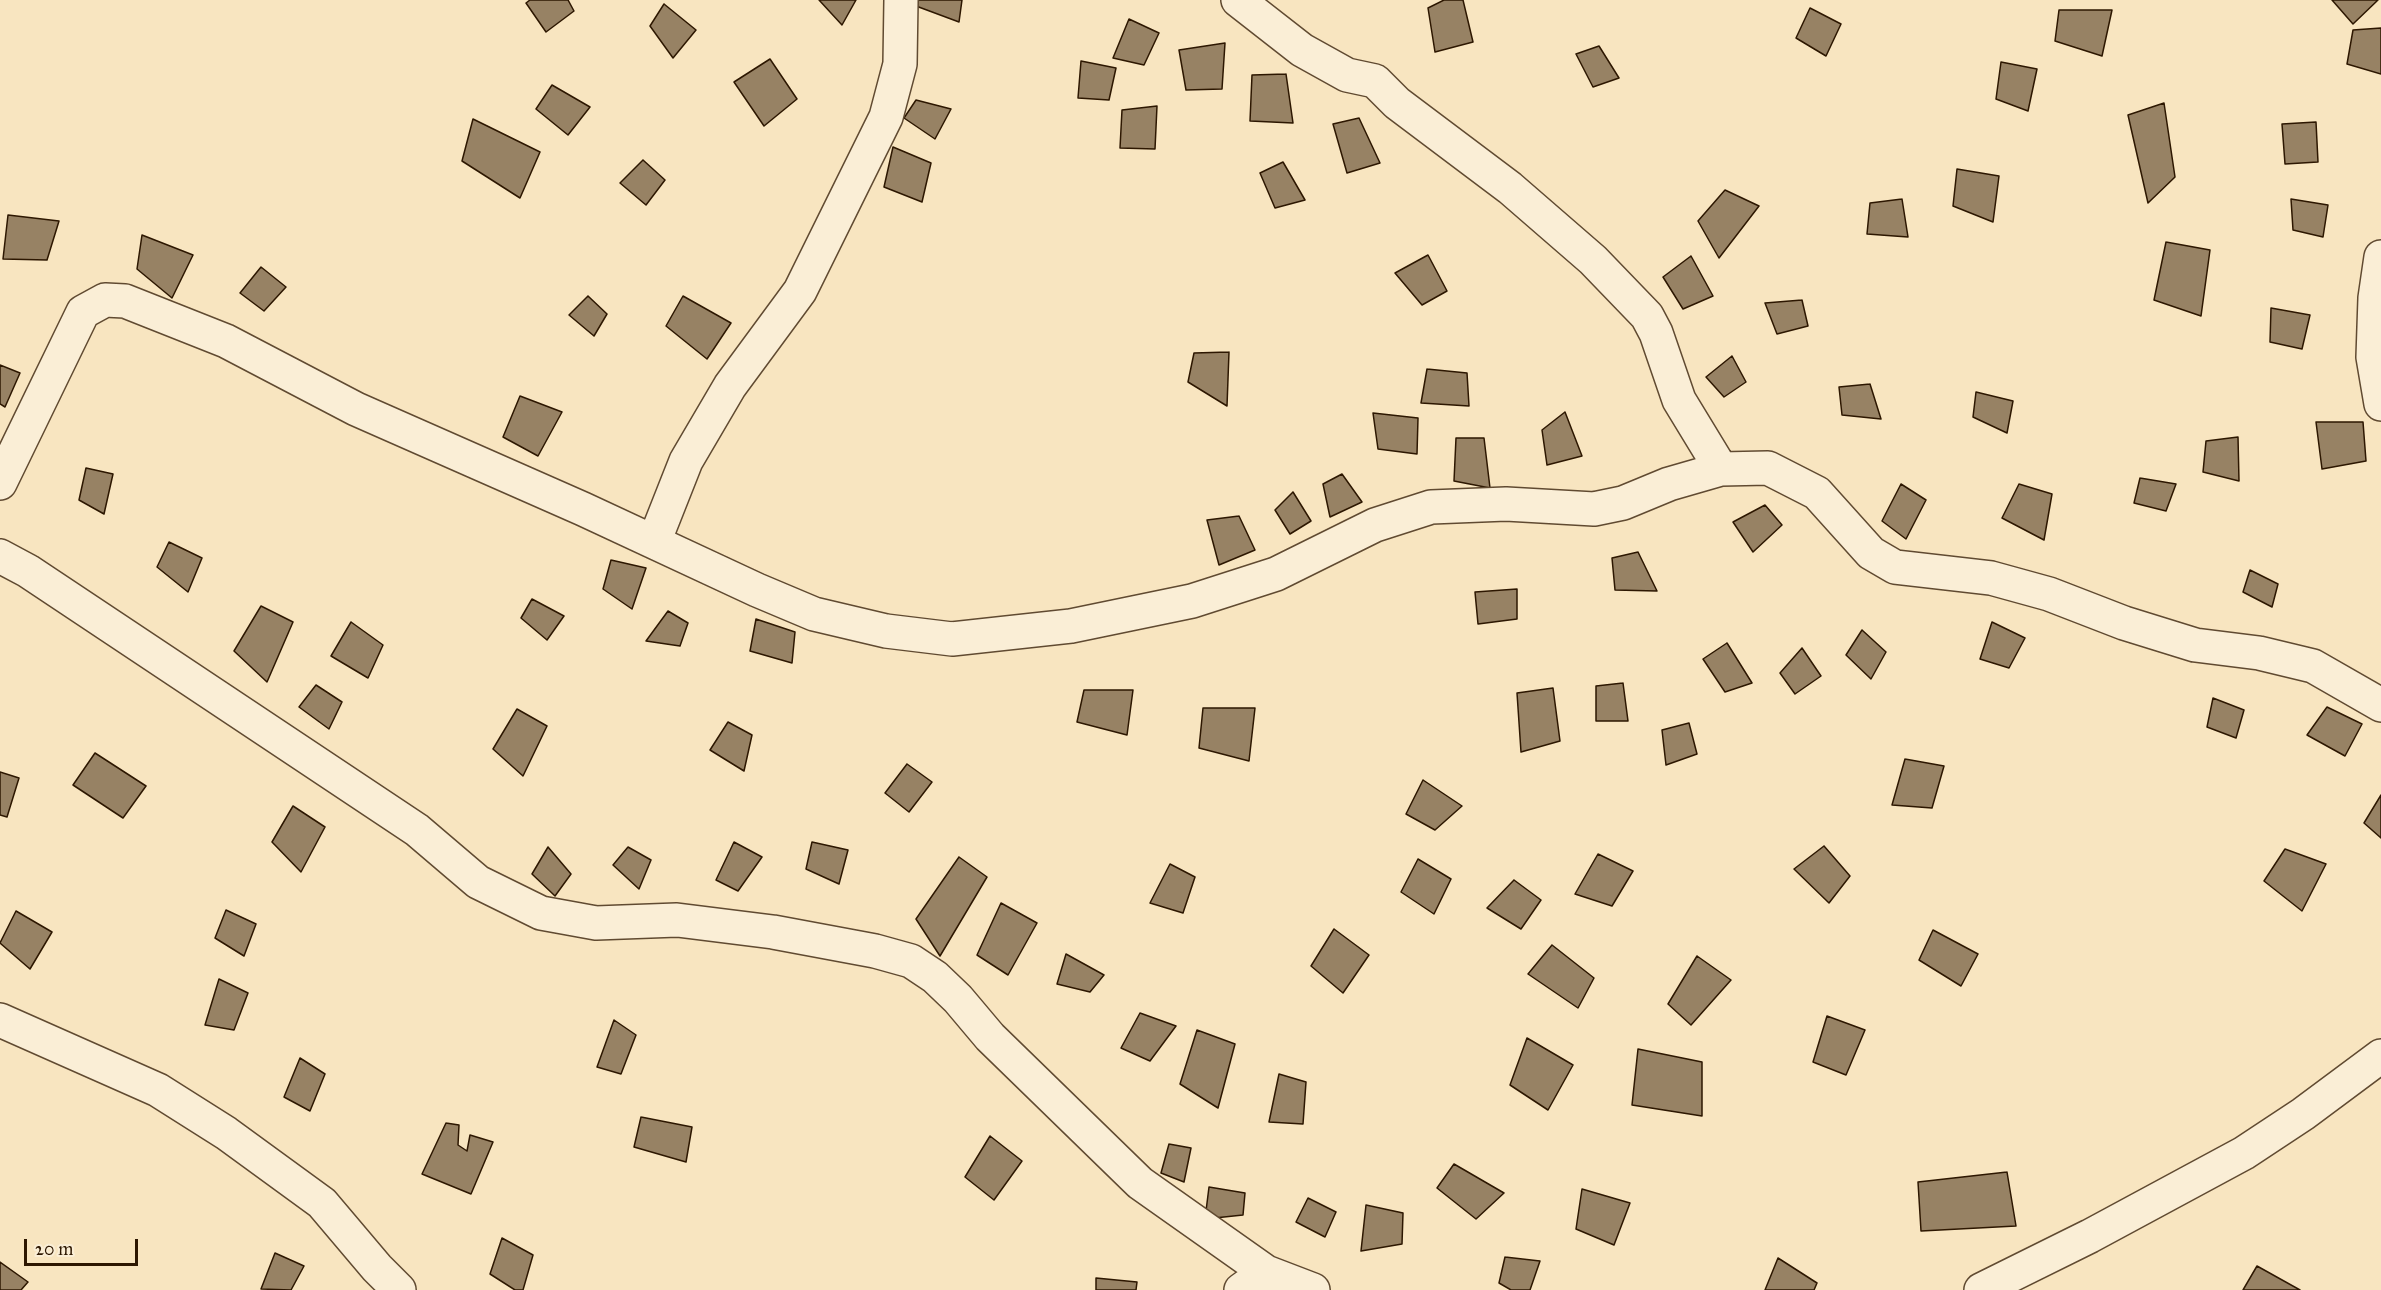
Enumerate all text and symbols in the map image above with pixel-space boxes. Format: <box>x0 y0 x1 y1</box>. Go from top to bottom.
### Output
scale bar <box>27 1227 141 1265</box>
text: 20 m <box>35 1238 73 1260</box>

